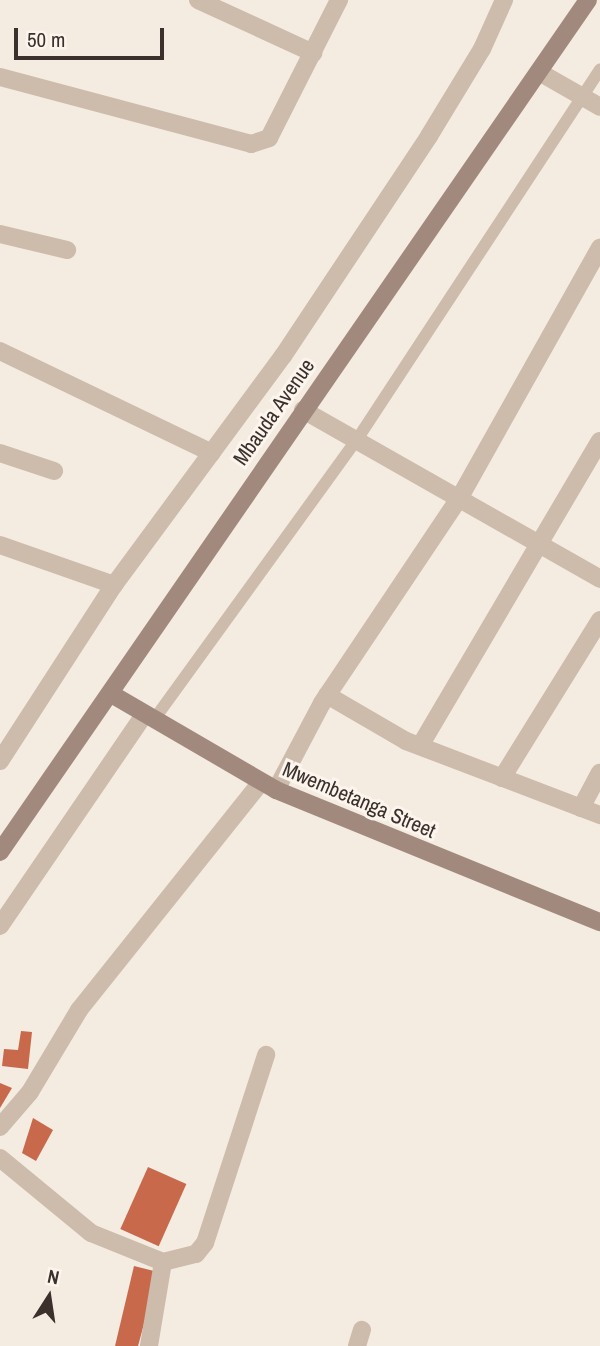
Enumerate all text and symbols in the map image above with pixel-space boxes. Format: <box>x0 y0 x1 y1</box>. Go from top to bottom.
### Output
scale bar <box>18 14 168 58</box>
text: 50 m <box>27 25 65 54</box>
street label: Mbauda Avenue <box>228 354 320 470</box>
street label: Mwembetanga Street <box>279 756 439 844</box>
north arrow <box>14 1262 84 1332</box>
text: N <box>45 1263 62 1290</box>

